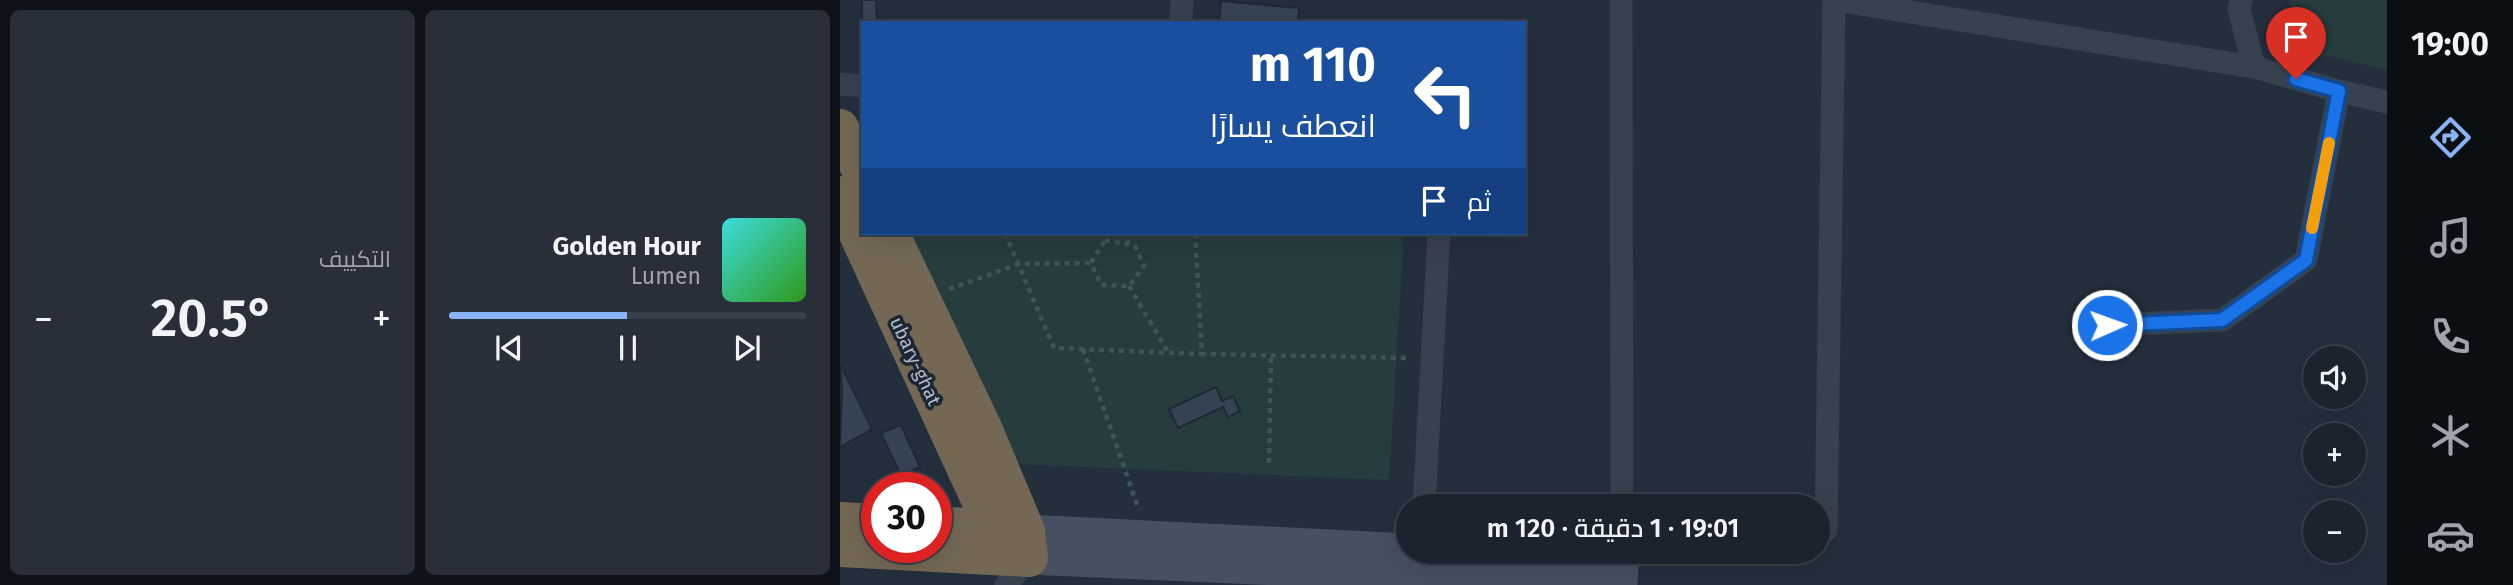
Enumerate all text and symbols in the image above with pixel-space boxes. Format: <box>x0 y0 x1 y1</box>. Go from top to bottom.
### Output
pin <box>2266 7 2326 79</box>
icon: arrive <box>2277 18 2315 56</box>
text: 19:00 <box>2411 25 2489 63</box>
text: 110 m <box>1250 35 1376 94</box>
icon: left <box>1400 49 1491 140</box>
text: انعطف يسارًا <box>1210 107 1376 145</box>
icon: directions <box>2426 113 2475 162</box>
icon: arrive <box>1415 182 1453 220</box>
text: ثم <box>1467 187 1491 218</box>
icon: music <box>2426 213 2475 262</box>
text: Golden Hour <box>553 231 701 262</box>
text: التكييف <box>319 245 391 273</box>
text: Lumen <box>631 262 701 290</box>
text: 20.5° <box>151 287 274 350</box>
position arrow <box>2070 288 2144 362</box>
text: − <box>34 296 53 342</box>
text: + <box>372 296 391 342</box>
icon: phone <box>2426 312 2475 361</box>
street label: ubary-ghat <box>885 313 946 409</box>
icon: previous <box>490 329 528 367</box>
icon: pause <box>609 329 647 367</box>
icon: next <box>728 329 766 367</box>
map controls <box>2303 346 2366 563</box>
button: sound <box>2303 346 2366 409</box>
icon: climate <box>2426 411 2475 460</box>
button: + <box>2303 423 2366 486</box>
speed limit sign: 30 <box>861 472 952 563</box>
button: − <box>2303 500 2366 563</box>
icon: car <box>2426 511 2475 560</box>
text: 19:01 · 1 دقيقة · 120 m <box>1487 513 1739 544</box>

